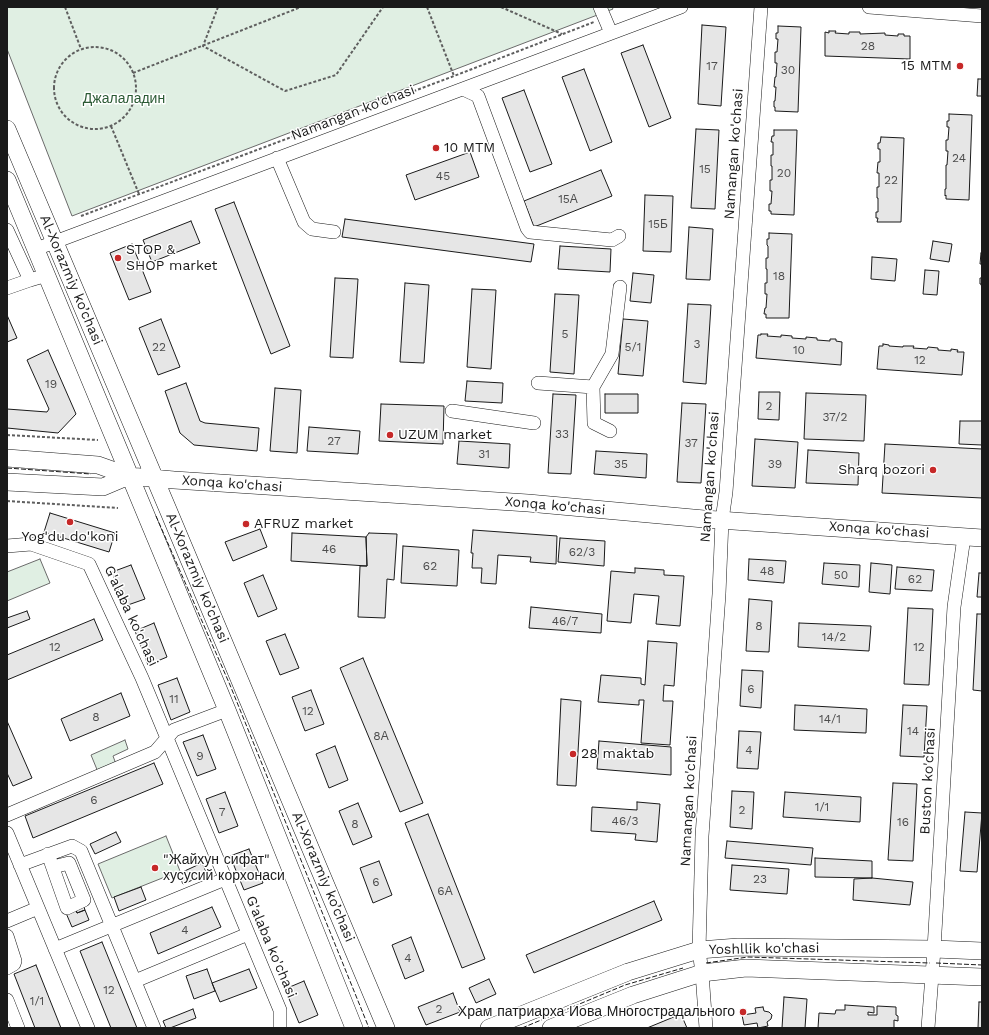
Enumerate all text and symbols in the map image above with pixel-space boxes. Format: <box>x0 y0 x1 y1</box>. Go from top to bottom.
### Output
house number: 28 <box>861 39 875 53</box>
place label: 15 MTM <box>901 58 952 74</box>
house number: 17 <box>706 59 718 73</box>
marker: 15 MTM <box>955 61 965 71</box>
house number: 30 <box>781 63 795 77</box>
street label: Namangan ko'chasi <box>289 82 417 144</box>
street label: Namangan ko'chasi <box>721 88 747 220</box>
park label: Джалаладин <box>83 91 165 107</box>
place label: 10 MTM <box>444 140 495 156</box>
marker: 10 MTM <box>431 143 441 153</box>
house number: 24 <box>952 151 966 165</box>
house number: 15 <box>699 162 711 176</box>
house number: 20 <box>777 166 791 180</box>
house number: 45 <box>436 169 450 183</box>
house number: 22 <box>884 173 898 187</box>
house number: 15А <box>558 192 578 206</box>
street label: Al-Xorazmiy ko’chasi <box>36 212 106 348</box>
house number: 15Б <box>648 217 668 231</box>
place label: STOP & SHOP market <box>126 242 217 274</box>
marker: STOP & SHOP market <box>113 253 123 263</box>
house number: 18 <box>773 269 785 283</box>
house number: 5 <box>562 327 568 341</box>
house number: 3 <box>694 337 700 351</box>
house number: 22 <box>152 340 166 354</box>
house number: 5/1 <box>625 340 641 354</box>
house number: 10 <box>793 343 805 357</box>
house number: 12 <box>914 353 926 367</box>
house number: 19 <box>45 377 57 391</box>
house number: 2 <box>766 399 772 413</box>
house number: 37/2 <box>823 410 847 424</box>
street label: Namangan ko'chasi <box>697 411 723 543</box>
place label: UZUM market <box>398 427 492 443</box>
house number: 33 <box>555 427 569 441</box>
marker: UZUM market <box>385 430 395 440</box>
house number: 27 <box>327 434 341 448</box>
house number: 37 <box>684 436 698 450</box>
house number: 31 <box>478 447 490 461</box>
house number: 35 <box>614 457 628 471</box>
house number: 39 <box>768 457 782 471</box>
place label: Sharq bozori <box>838 462 925 478</box>
marker: Sharq bozori <box>928 465 938 475</box>
street label: Xonqa ko'chasi <box>181 472 283 496</box>
street label: Xonqa ko'chasi <box>504 493 606 519</box>
street label: Al-Xorazmiy ko’chasi <box>162 510 232 646</box>
place label: AFRUZ market <box>254 516 353 532</box>
marker: Yog'du do'koni <box>65 517 75 527</box>
street label: Xonqa ko'chasi <box>828 518 930 542</box>
marker: AFRUZ market <box>241 519 251 529</box>
place label: Yog'du do'koni <box>22 529 118 545</box>
house number: 46 <box>322 542 336 556</box>
house number: 62/3 <box>569 545 595 559</box>
house number: 62 <box>423 559 437 573</box>
street label: G'alaba ko'chasi <box>100 563 162 669</box>
house number: 48 <box>760 564 774 578</box>
house number: 50 <box>834 568 848 582</box>
house number: 62 <box>908 572 922 586</box>
house number: 46/7 <box>552 614 578 628</box>
house number: 8 <box>755 619 763 633</box>
house number: 14/2 <box>822 630 846 644</box>
house number: 12 <box>49 640 61 654</box>
house number: 12 <box>913 640 925 654</box>
house number: 6 <box>747 682 755 696</box>
house number: 11 <box>169 692 179 706</box>
house number: 12 <box>302 704 314 718</box>
house number: 8 <box>92 710 100 724</box>
house number: 14/1 <box>819 712 841 726</box>
house number: 14 <box>907 724 919 738</box>
street label: Buston ko'chasi <box>917 727 939 835</box>
house number: 8А <box>373 729 389 743</box>
street label: Namangan ko'chasi <box>677 735 701 867</box>
house number: 4 <box>745 743 753 757</box>
place label: 28 maktab <box>581 746 654 762</box>
house number: 9 <box>196 749 204 763</box>
marker: 28 maktab <box>568 749 578 759</box>
house number: 6 <box>90 793 98 807</box>
house number: 1/1 <box>815 800 829 814</box>
house number: 2 <box>739 803 745 817</box>
house number: 7 <box>219 805 225 819</box>
street label: Al-Xorazmiy ko’chasi <box>288 809 358 945</box>
house number: 46/3 <box>612 814 638 828</box>
house number: 16 <box>897 815 909 829</box>
house number: 8 <box>351 817 359 831</box>
place label: "Жайхун сифат" хусусий корхонаси <box>163 852 285 884</box>
marker: "Жайхун сифат" хусусий корхонаси <box>150 863 160 873</box>
house number: 23 <box>753 872 767 886</box>
house number: 6 <box>372 875 380 889</box>
house number: 6А <box>437 884 453 898</box>
street label: G'alaba ko'chasi <box>242 893 300 1001</box>
house number: 4 <box>181 923 189 937</box>
street label: Yoshllik ko'chasi <box>708 940 820 958</box>
house number: 4 <box>404 951 412 965</box>
house number: 12 <box>103 983 115 997</box>
house number: 1/1 <box>30 994 44 1008</box>
house number: 2 <box>436 1002 442 1016</box>
place label: Храм патриарха Иова Многострадального <box>458 1004 735 1020</box>
marker: Храм патриарха Иова Многострадального <box>738 1007 748 1017</box>

